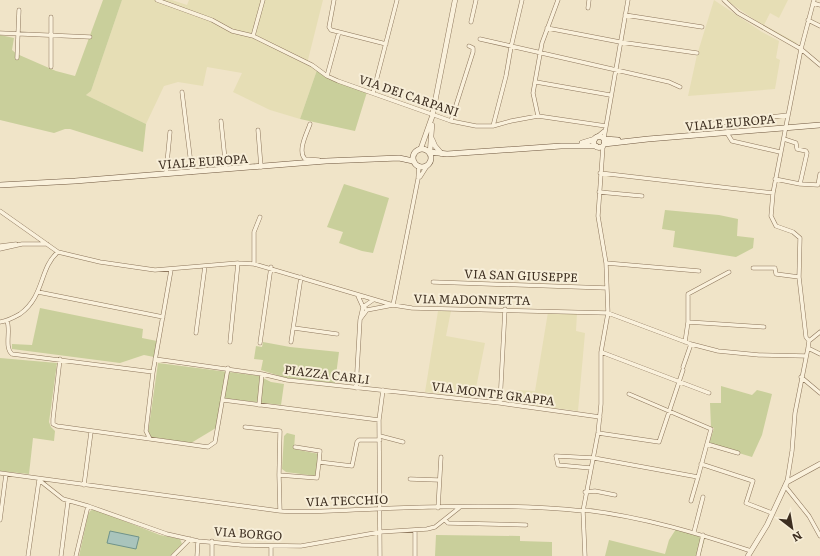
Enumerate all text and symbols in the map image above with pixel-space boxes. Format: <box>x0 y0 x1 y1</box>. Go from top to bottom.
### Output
street label: VIA DEI CARPANI <box>356 69 462 121</box>
street label: VIALE EUROPA <box>684 109 776 135</box>
street label: VIALE EUROPA <box>157 149 249 173</box>
street label: VIA SAN GIUSEPPE <box>464 264 578 286</box>
street label: VIA MADONNETTA <box>413 289 531 309</box>
street label: PIAZZA CARLI <box>283 360 371 388</box>
street label: VIA MONTE GRAPPA <box>430 377 556 410</box>
street label: VIA TECCHIO <box>306 490 388 510</box>
north arrow <box>772 508 812 548</box>
street label: VIA BORGO <box>213 522 283 544</box>
text: N <box>790 528 806 547</box>

